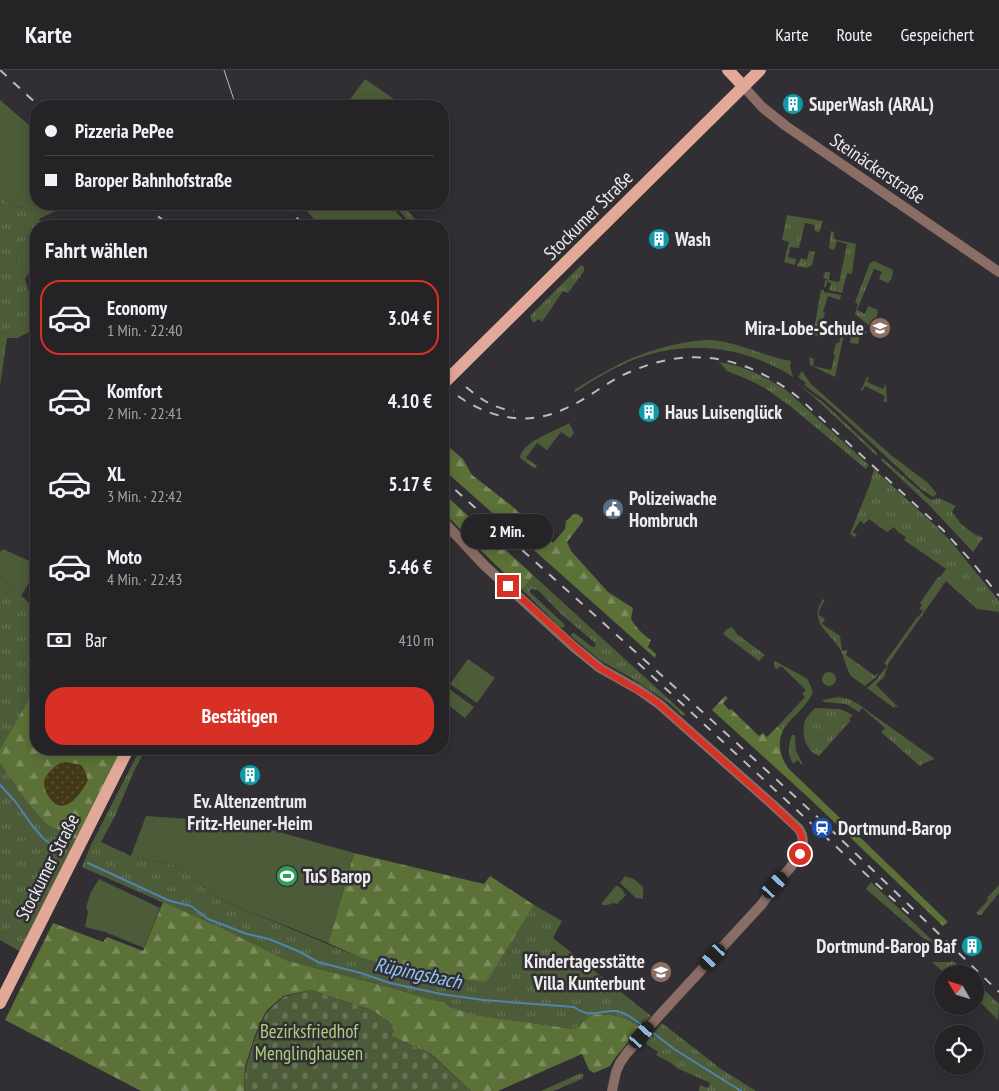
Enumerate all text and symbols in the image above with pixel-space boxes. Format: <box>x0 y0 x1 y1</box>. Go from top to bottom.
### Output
text: Karte <box>25 19 72 50</box>
text: Karte <box>775 23 809 46</box>
text: Route <box>837 23 872 46</box>
text: Gespeichert <box>900 23 974 46</box>
building icon: SuperWash (ARAL) <box>781 92 805 116</box>
place label: SuperWash (ARAL) <box>809 92 934 116</box>
text: Pizzeria PePee <box>75 119 174 143</box>
street label: Steinäckerstraße <box>826 127 930 209</box>
street label: Stockumer Straße <box>538 165 638 265</box>
text: Baroper Bahnhofstraße <box>75 168 232 192</box>
building icon: Wash <box>647 227 671 251</box>
place label: Wash <box>674 227 711 251</box>
text: Fahrt wählen <box>45 236 148 264</box>
icon: car <box>47 295 92 340</box>
text: Economy <box>107 296 167 320</box>
text: 3.04 € <box>388 306 432 330</box>
place label: Mira-Lobe-Schule <box>745 316 864 340</box>
school or university icon: Mira-Lobe-Schule <box>868 316 892 340</box>
text: 1 Min. · 22:40 <box>107 320 182 340</box>
icon: car <box>47 378 92 423</box>
text: Komfort <box>107 379 162 403</box>
text: 4.10 € <box>388 389 432 413</box>
building icon: Haus Luisenglück <box>637 400 661 424</box>
place label: Haus Luisenglück <box>665 400 782 424</box>
text: 2 Min. · 22:41 <box>107 403 182 423</box>
icon: car <box>47 461 92 506</box>
text: XL <box>107 462 125 486</box>
text: 5.17 € <box>389 472 432 496</box>
text: 3 Min. · 22:42 <box>107 486 182 506</box>
place label: Polizeiwache Hombruch <box>629 486 717 532</box>
public building icon: Polizeiwache Hombruch <box>601 497 625 521</box>
callout: 2 Min. <box>462 514 554 548</box>
text: 2 Min. <box>489 521 525 541</box>
icon: car <box>47 544 92 589</box>
text: Moto <box>107 545 142 569</box>
text: 5.46 € <box>388 555 432 579</box>
text: 4 Min. · 22:43 <box>107 569 182 589</box>
route end <box>497 575 519 597</box>
icon: cash <box>45 626 73 654</box>
text: Bar <box>85 628 107 652</box>
text: 410 m <box>399 630 434 650</box>
button: Bestätigen <box>45 687 434 745</box>
building icon: Ev. Altenzentrum Fritz-Heuner-Heim <box>238 763 262 787</box>
place label: Ev. Altenzentrum Fritz-Heuner-Heim <box>187 789 313 835</box>
street label: Stockumer Straße <box>10 810 84 924</box>
station icon: Dortmund-Barop <box>810 816 834 840</box>
place label: Dortmund-Barop <box>838 816 952 840</box>
route start <box>789 843 811 865</box>
sports icon: TuS Barop <box>275 864 299 888</box>
place label: TuS Barop <box>303 864 371 888</box>
car <box>759 869 790 901</box>
place label: Dortmund-Barop Baf <box>816 934 957 958</box>
building icon: Dortmund-Barop Baf <box>960 934 984 958</box>
car <box>697 941 728 973</box>
place label: Kindertagesstätte Villa Kunterbunt <box>524 949 645 995</box>
water label: Rüpingsbach <box>372 951 465 995</box>
school or university icon: Kindertagesstätte Villa Kunterbunt <box>649 960 673 984</box>
north arrow <box>934 965 984 1015</box>
map controls <box>934 965 984 1075</box>
park label: Bezirksfriedhof Menglinghausen <box>255 1019 363 1065</box>
car <box>626 1019 657 1051</box>
button: locate <box>934 1025 984 1075</box>

